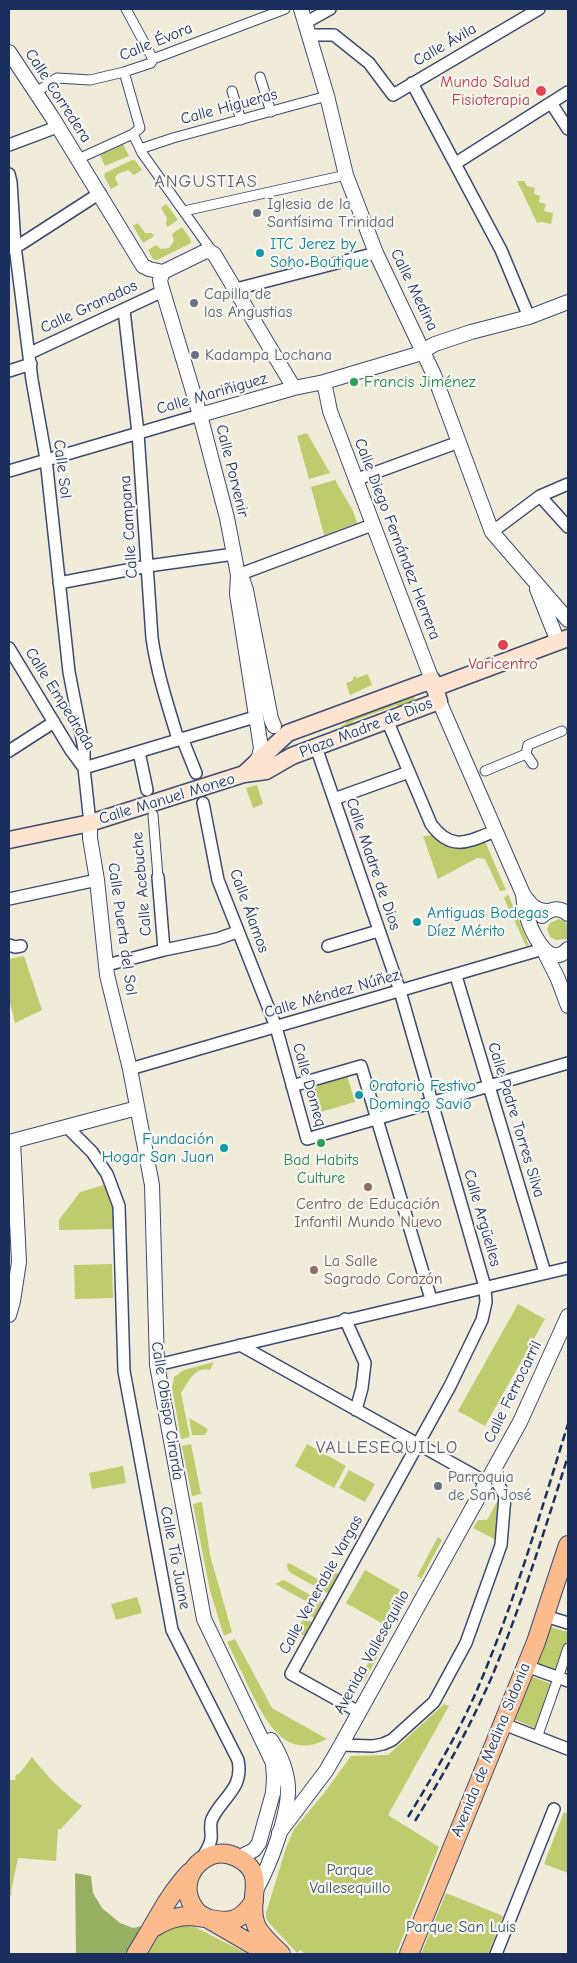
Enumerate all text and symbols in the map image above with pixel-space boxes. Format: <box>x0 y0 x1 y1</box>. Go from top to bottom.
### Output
street label: Calle Évora <box>117 19 195 65</box>
street label: Calle Ávila <box>410 19 480 71</box>
street label: Calle Corredera <box>21 46 95 146</box>
place label: Mundo Salud Fisioterapia <box>440 72 530 110</box>
marker: Mundo Salud Fisioterapia <box>534 84 548 98</box>
street label: Calle Higueras <box>179 85 279 129</box>
district label: ANGUSTIAS <box>153 171 259 193</box>
place label: Iglesia de la Santísima Trinidad <box>267 194 394 232</box>
marker: Iglesia de la Santísima Trinidad <box>251 207 263 219</box>
place label: ITC Jerez by Soho Boutique <box>270 234 369 272</box>
street label: Calle Medina <box>386 246 442 334</box>
marker: ITC Jerez by Soho Boutique <box>254 247 266 259</box>
street label: Calle Granados <box>37 276 141 338</box>
place label: Capilla de las Angustias <box>204 284 292 322</box>
marker: Capilla de las Angustias <box>188 297 200 309</box>
place label: Kadampa Lochana <box>205 345 332 365</box>
marker: Kadampa Lochana <box>189 349 201 361</box>
street label: Calle Mariñiguez <box>154 369 270 419</box>
place label: Francis Jiménez <box>364 372 476 392</box>
marker: Francis Jiménez <box>348 376 360 388</box>
street label: Calle Porvenir <box>211 423 253 519</box>
street label: Calle Diego Fernández Herrera <box>350 436 444 642</box>
street label: Calle Sol <box>49 438 75 500</box>
street label: Calle Campana <box>116 475 142 579</box>
marker: Varicentro <box>496 638 510 652</box>
street label: Calle Empedrada <box>21 644 99 754</box>
place label: Varicentro <box>468 654 538 674</box>
street label: Plaza Madre de Dios <box>297 694 435 762</box>
street label: Calle Manuel Moneo <box>97 769 237 829</box>
street label: Calle Madre de Dios <box>341 795 405 933</box>
street label: Calle Acebuche <box>128 831 156 937</box>
street label: Calle Puerta del Sol <box>103 861 141 997</box>
street label: Calle Álamos <box>225 866 273 956</box>
place label: Antiguas Bodegas Díez Mérito <box>427 903 549 941</box>
marker: Antiguas Bodegas Díez Mérito <box>411 916 423 928</box>
street label: Calle Méndez Núñez <box>262 965 402 1023</box>
street label: Calle Padre Torres Silva <box>483 1040 549 1200</box>
street label: Calle Domeq <box>288 1041 330 1129</box>
place label: Oratorio Festivo Domingo Savio <box>369 1076 476 1114</box>
marker: Oratorio Festivo Domingo Savio <box>353 1089 365 1101</box>
place label: Fundación Hogar San Juan <box>102 1129 214 1167</box>
marker: Bad Habits Culture <box>315 1137 327 1149</box>
marker: Fundación Hogar San Juan <box>218 1142 230 1154</box>
place label: Bad Habits Culture <box>283 1150 359 1188</box>
street label: Calle Argüelles <box>459 1167 505 1269</box>
marker: Centro de Educación Infantil Mundo Nuevo <box>362 1181 374 1193</box>
place label: Centro de Educación Infantil Mundo Nuevo <box>294 1194 442 1232</box>
place label: La Salle Sagrado Corazón <box>324 1251 443 1289</box>
marker: La Salle Sagrado Corazón <box>308 1264 320 1276</box>
street label: Calle Ferrocarril <box>480 1338 546 1446</box>
street label: Calle Obispo Cirarda <box>147 1340 187 1482</box>
district label: VALLESEQUILLO <box>314 1437 460 1459</box>
place label: Parroquia de San José <box>448 1467 531 1505</box>
marker: Parroquia de San José <box>432 1480 444 1492</box>
street label: Calle Tío Juane <box>156 1505 194 1611</box>
street label: Calle Venerable Vargas <box>275 1512 367 1658</box>
street label: Avenida Vallesequillo <box>330 1586 414 1718</box>
street label: Avenida de Medina Sidonia <box>447 1660 535 1840</box>
park label: Parque Vallesequillo <box>309 1860 391 1898</box>
park label: Parque San Luis <box>406 1917 516 1937</box>

